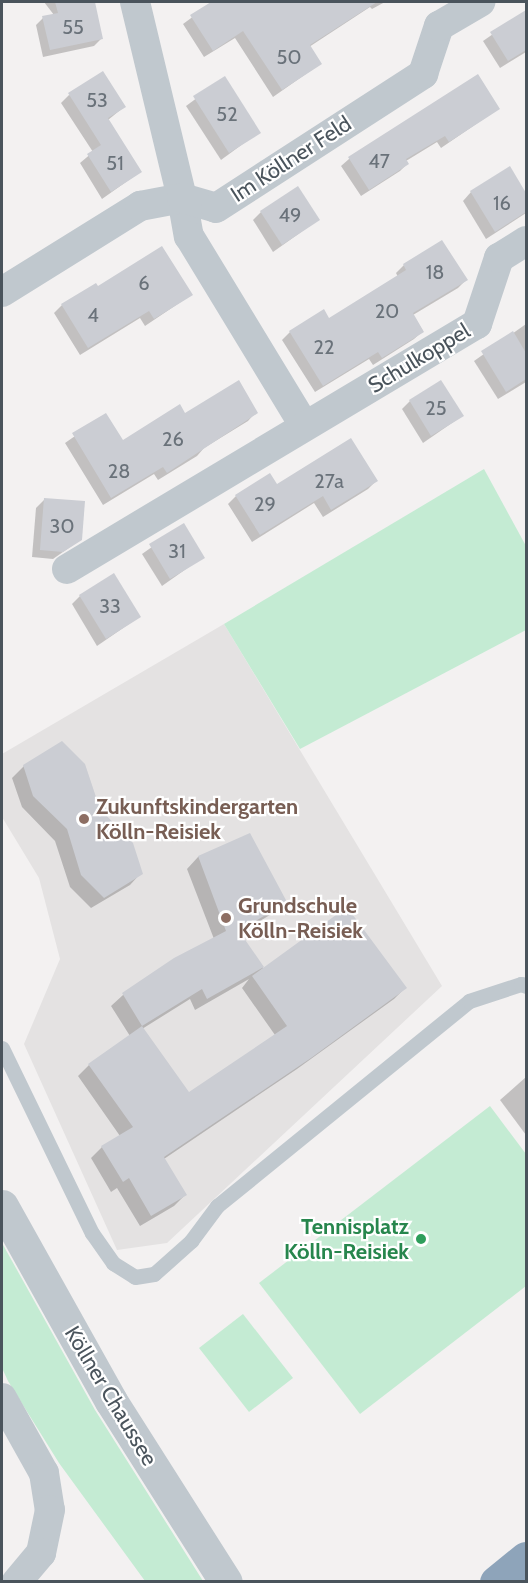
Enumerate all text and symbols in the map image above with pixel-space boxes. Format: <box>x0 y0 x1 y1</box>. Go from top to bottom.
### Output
house number: 55 <box>62 15 84 39</box>
house number: 50 <box>277 45 301 69</box>
house number: 53 <box>86 88 108 112</box>
house number: 52 <box>216 102 238 126</box>
street label: Im Köllner Feld <box>226 110 356 208</box>
house number: 47 <box>368 149 390 173</box>
house number: 51 <box>106 151 124 175</box>
house number: 16 <box>493 191 511 215</box>
house number: 49 <box>279 203 301 227</box>
house number: 18 <box>426 260 444 284</box>
house number: 6 <box>138 271 150 295</box>
house number: 20 <box>375 299 399 323</box>
house number: 4 <box>87 303 99 327</box>
street label: Schulkoppel <box>363 317 475 399</box>
house number: 22 <box>314 335 334 359</box>
house number: 25 <box>425 396 447 420</box>
house number: 26 <box>162 427 184 451</box>
house number: 28 <box>108 459 130 483</box>
house number: 27a <box>314 469 344 493</box>
house number: 29 <box>254 492 276 516</box>
house number: 30 <box>50 514 74 538</box>
house number: 31 <box>168 539 186 563</box>
house number: 33 <box>99 594 121 618</box>
place label: Zukunftskindergarten Kölln-Reisiek <box>96 793 298 844</box>
marker: Zukunftskindergarten Kölln-Reisiek <box>77 812 91 826</box>
place label: Grundschule Kölln-Reisiek <box>238 892 363 944</box>
marker: Grundschule Kölln-Reisiek <box>219 911 233 925</box>
place label: Tennisplatz Kölln-Reisiek <box>284 1213 409 1264</box>
marker: Tennisplatz Kölln-Reisiek <box>414 1232 428 1246</box>
street label: Köllner Chaussee <box>59 1322 163 1470</box>

